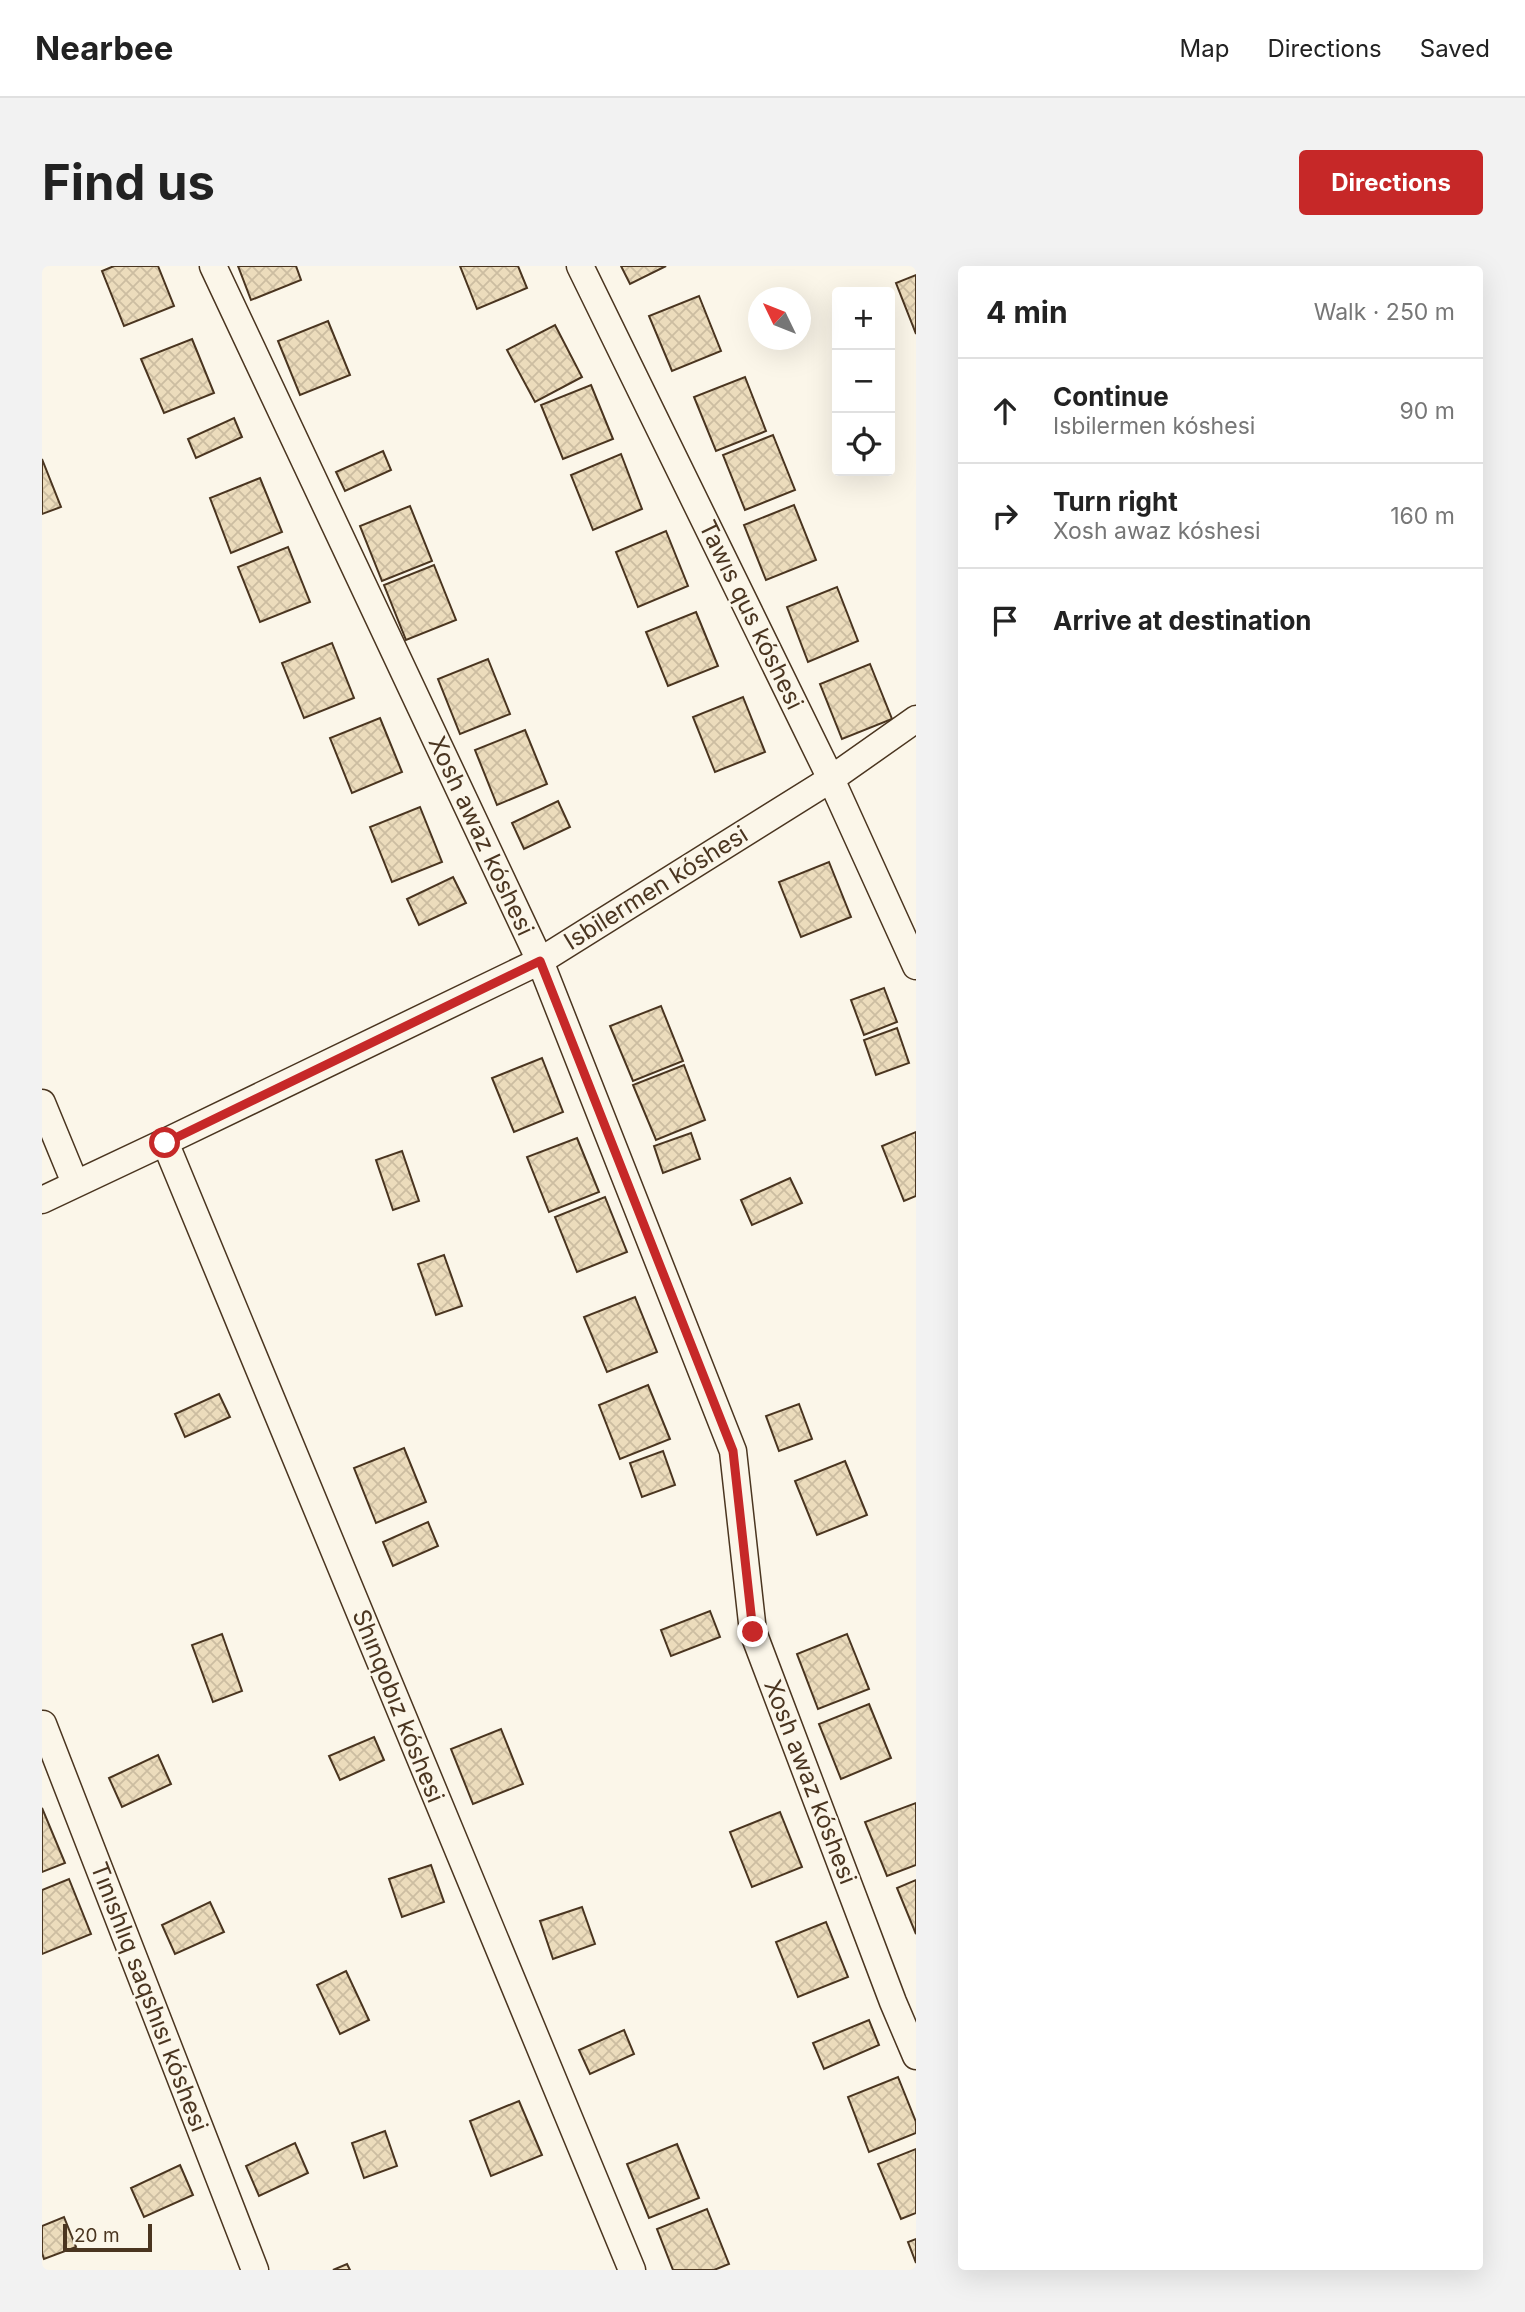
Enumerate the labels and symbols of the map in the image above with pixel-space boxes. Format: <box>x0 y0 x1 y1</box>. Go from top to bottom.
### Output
north arrow <box>748 287 811 350</box>
street label: Tawıs qus kóshesi <box>693 516 810 714</box>
street label: Xosh awaz kóshesi <box>423 731 540 940</box>
street label: Isbilermen kóshesi <box>559 819 753 956</box>
route start <box>149 1127 180 1158</box>
street label: Shınqobız kóshesi <box>347 1605 450 1807</box>
route end <box>737 1616 768 1647</box>
street label: Xosh awaz kóshesi <box>758 1675 863 1888</box>
street label: Tınıshlıq saqshısı kóshesi <box>85 1858 214 2136</box>
scale bar <box>63 2221 152 2253</box>

